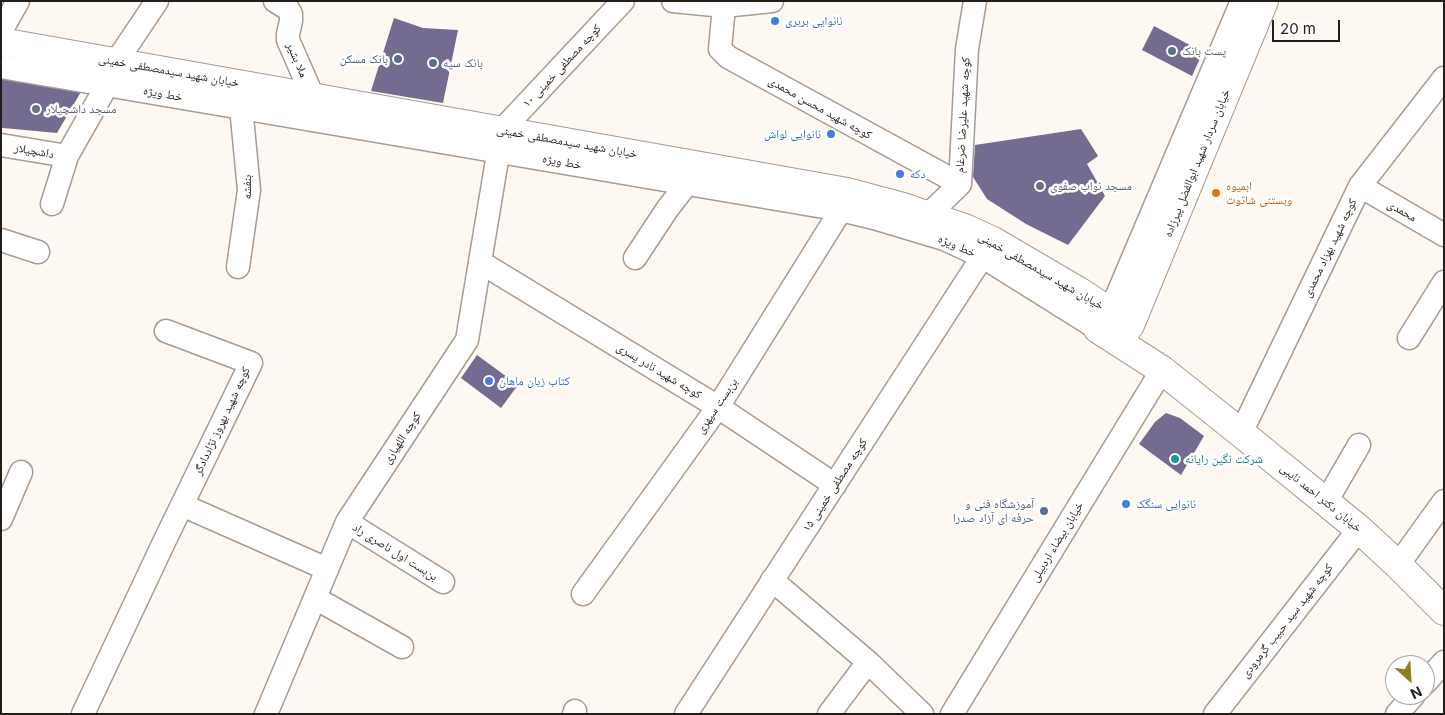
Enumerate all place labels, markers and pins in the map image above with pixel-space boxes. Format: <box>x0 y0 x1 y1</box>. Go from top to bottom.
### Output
place label: نانوایی بربری <box>785 14 843 28</box>
marker: نانوایی بربری <box>769 15 781 27</box>
place label: پست بانک <box>1182 44 1226 58</box>
marker: پست بانک <box>1166 45 1178 57</box>
place label: بانک مسکن <box>340 52 388 66</box>
marker: بانک مسکن <box>392 53 404 65</box>
place label: بانک سپه <box>443 56 483 70</box>
marker: بانک سپه <box>427 57 439 69</box>
place label: مسجد داشچیلار <box>46 102 116 116</box>
marker: مسجد داشچیلار <box>30 103 42 115</box>
place label: نانوایی لواش <box>764 127 821 141</box>
marker: نانوایی لواش <box>825 128 837 140</box>
place label: دکه <box>910 167 925 181</box>
marker: دکه <box>894 168 906 180</box>
place label: مسجد نواب صفوی <box>1050 179 1132 193</box>
place label: ابمیوه وبستنی شاتوت <box>1226 179 1292 207</box>
marker: مسجد نواب صفوی <box>1034 180 1046 192</box>
marker: ابمیوه وبستنی شاتوت <box>1210 187 1222 199</box>
place label: کتاب زبان ماهان <box>499 374 570 388</box>
marker: کتاب زبان ماهان <box>483 375 495 387</box>
place label: شرکت نگین رایانه <box>1185 452 1263 466</box>
marker: شرکت نگین رایانه <box>1169 453 1181 465</box>
place label: آموزشگاه فنی و حرفه ای آزاد صدرا <box>953 497 1034 525</box>
place label: نانوایی سنگک <box>1136 497 1196 511</box>
marker: نانوایی سنگک <box>1120 498 1132 510</box>
marker: آموزشگاه فنی و حرفه ای آزاد صدرا <box>1038 505 1050 517</box>

